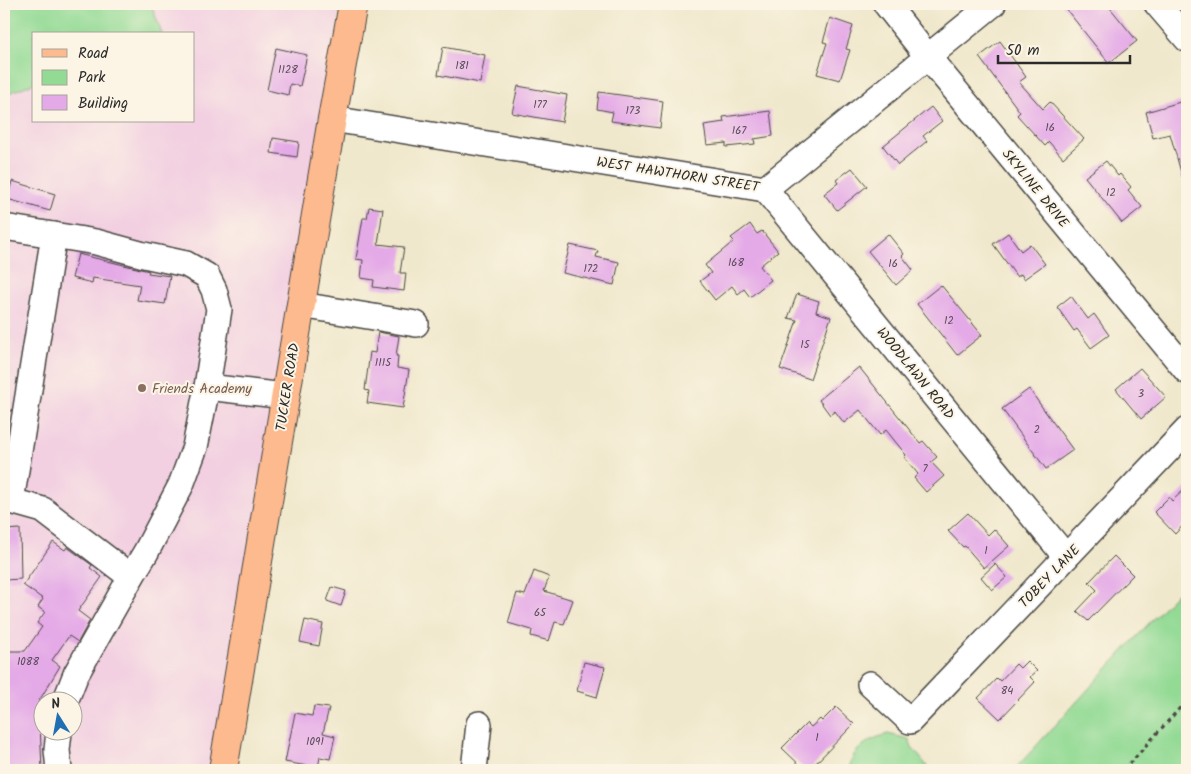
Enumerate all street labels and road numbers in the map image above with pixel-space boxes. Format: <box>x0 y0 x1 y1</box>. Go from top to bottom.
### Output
street label: SKYLINE DRIVE <box>996 144 1075 234</box>
street label: WEST HAWTHORN STREET <box>595 151 762 199</box>
street label: WOODLAWN ROAD <box>871 323 960 425</box>
street label: TUCKER ROAD <box>270 342 306 433</box>
street label: TOBEY LANE <box>1014 539 1086 613</box>

